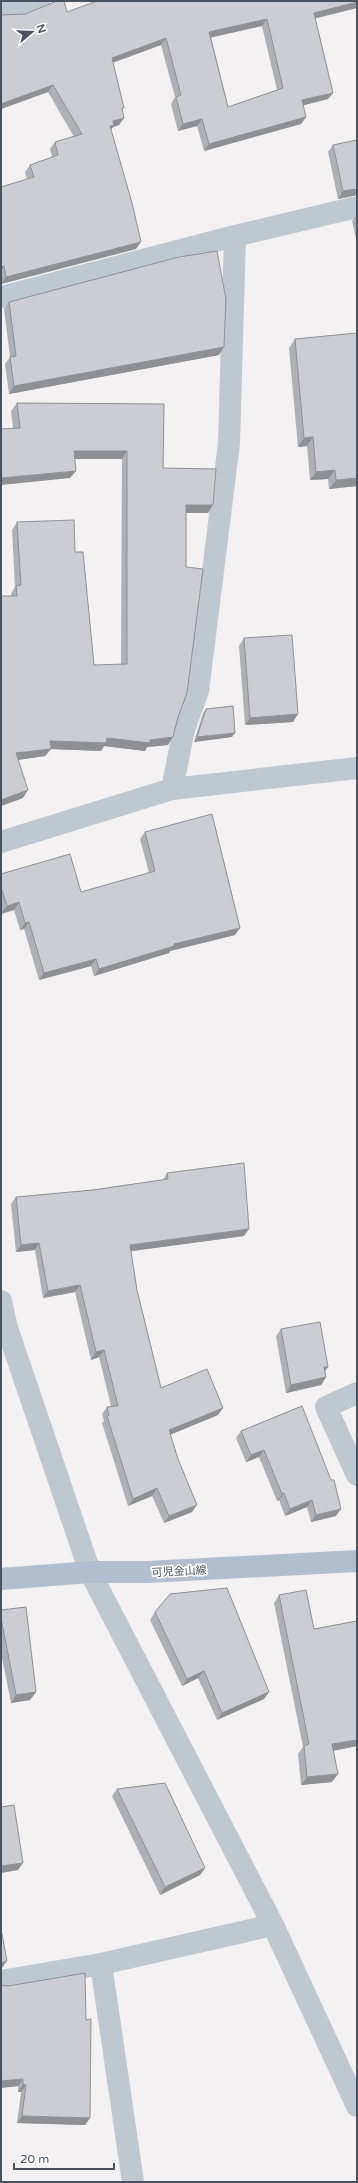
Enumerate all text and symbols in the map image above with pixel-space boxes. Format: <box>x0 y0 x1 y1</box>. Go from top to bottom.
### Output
north arrow <box>12 12 52 52</box>
text: N <box>33 23 49 35</box>
street label: 可児金山線 <box>151 1564 207 1579</box>
scale bar <box>14 2145 114 2171</box>
text: 20 m <box>20 2152 49 2166</box>

